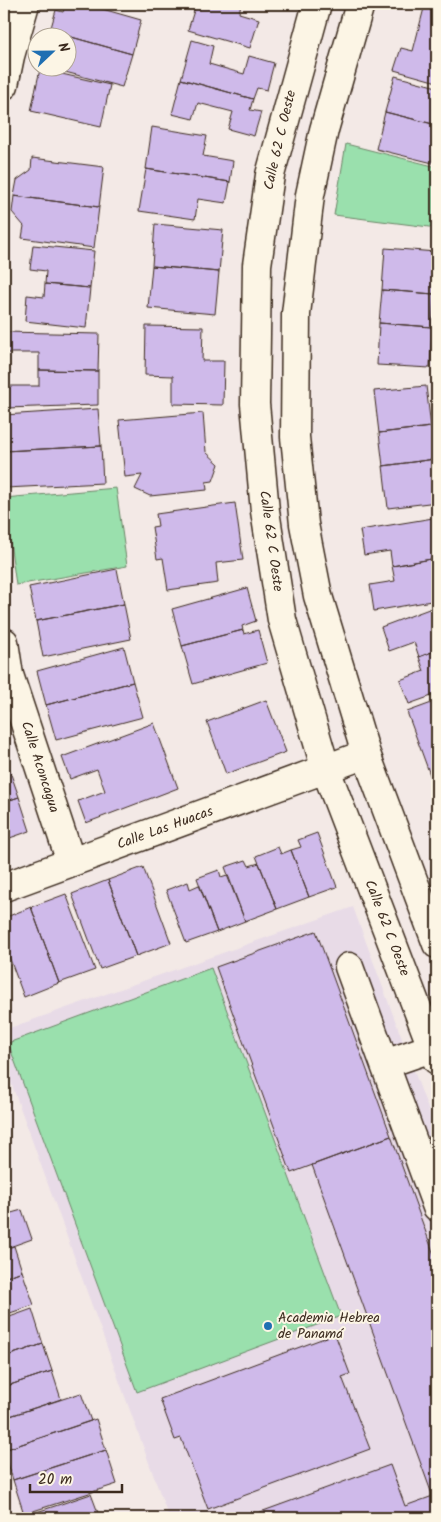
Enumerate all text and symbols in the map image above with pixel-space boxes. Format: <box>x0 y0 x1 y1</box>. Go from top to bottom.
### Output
north arrow <box>28 28 78 78</box>
text: N <box>51 39 75 56</box>
street label: Calle 62 C Oeste <box>258 87 302 192</box>
street label: Calle 62 C Oeste <box>253 489 289 594</box>
street label: Calle Aconcagua <box>15 718 65 816</box>
street label: Calle Las Huacas <box>114 800 216 856</box>
street label: Calle 62 C Oeste <box>358 877 416 980</box>
place label: Academia Hebrea de Panamá <box>278 1307 380 1345</box>
marker: Academia Hebrea de Panamá <box>262 1320 274 1332</box>
scale bar <box>30 1462 122 1494</box>
text: 20 m <box>38 1468 72 1492</box>

